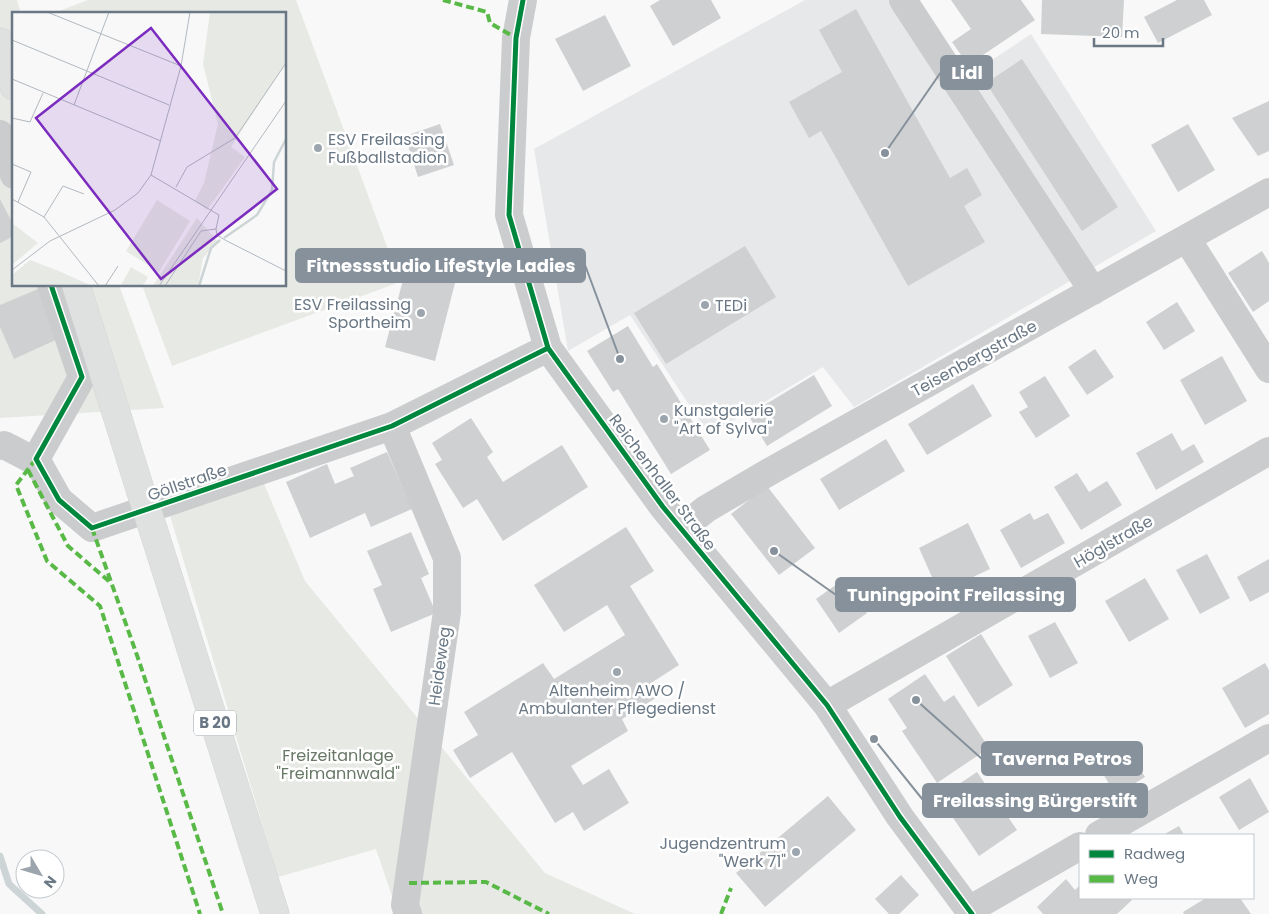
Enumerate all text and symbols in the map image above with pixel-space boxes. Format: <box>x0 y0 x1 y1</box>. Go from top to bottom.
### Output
inset map <box>12 12 286 286</box>
scale bar <box>1094 15 1163 47</box>
text: 20 m <box>1102 22 1140 43</box>
callout: Lidl <box>941 56 992 89</box>
text: Lidl <box>951 60 983 85</box>
place label: ESV Freilassing Fußballstadion <box>328 128 447 169</box>
marker: ESV Freilassing Fußballstadion <box>312 142 324 154</box>
callout: Fitnessstudio LifeStyle Ladies <box>296 249 585 282</box>
text: Fitnessstudio LifeStyle Ladies <box>307 253 575 278</box>
place label: ESV Freilassing Sportheim <box>294 293 411 334</box>
place label: TEDi <box>715 294 747 317</box>
marker: TEDi <box>699 299 711 311</box>
marker: ESV Freilassing Sportheim <box>415 307 427 319</box>
street label: Teisenbergstraße <box>907 314 1041 403</box>
place label: Kunstgalerie "Art of Sylva" <box>674 399 774 440</box>
street label: Reichenhaller Straße <box>604 409 722 555</box>
marker: Kunstgalerie "Art of Sylva" <box>658 413 670 425</box>
street label: Göllstraße <box>144 458 230 507</box>
street label: Höglstraße <box>1069 509 1157 573</box>
callout: Tuningpoint Freilassing <box>836 578 1075 611</box>
text: Tuningpoint Freilassing <box>847 582 1065 607</box>
street label: Heideweg <box>423 625 456 707</box>
marker: Altenheim AWO / Ambulanter Pflegedienst <box>611 666 623 678</box>
place label: Altenheim AWO / Ambulanter Pflegedienst <box>518 679 716 720</box>
road number: B 20 <box>194 710 236 736</box>
callout: Taverna Petros <box>982 742 1142 775</box>
park label: Freizeitanlage "Freimannwald" <box>276 744 400 785</box>
text: Taverna Petros <box>992 746 1132 771</box>
callout: Freilassing Bürgerstift <box>923 784 1147 817</box>
text: Freilassing Bürgerstift <box>933 788 1137 813</box>
place label: Jugendzentrum "Werk 71" <box>660 832 786 873</box>
legend <box>1079 834 1254 899</box>
text: Radweg <box>1124 843 1185 864</box>
marker: Jugendzentrum "Werk 71" <box>790 846 802 858</box>
north arrow <box>15 849 65 899</box>
text: Weg <box>1124 868 1158 889</box>
text: N <box>39 872 61 892</box>

